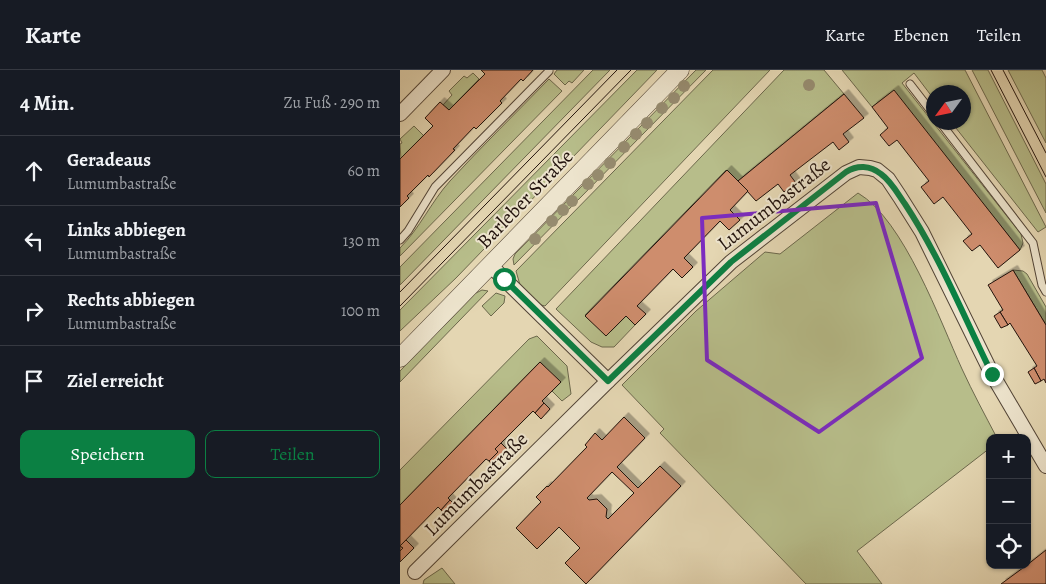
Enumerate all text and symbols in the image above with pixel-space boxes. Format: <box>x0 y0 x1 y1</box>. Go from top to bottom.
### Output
text: Karte <box>25 19 81 51</box>
text: Karte <box>825 23 865 47</box>
text: Ebenen <box>893 23 949 47</box>
text: Teilen <box>977 23 1021 47</box>
north arrow <box>926 85 971 130</box>
text: 4 Min. <box>20 89 75 117</box>
text: Zu Fuß · 290 m <box>284 92 380 114</box>
street label: Barleber Straße <box>471 143 579 255</box>
text: Geradeaus <box>67 147 151 173</box>
street label: Lumumbastraße <box>712 151 836 257</box>
icon: ahead <box>20 157 48 185</box>
text: 60 m <box>348 160 380 182</box>
text: Lumumbastraße <box>67 173 176 195</box>
text: Links abbiegen <box>67 217 186 243</box>
icon: left <box>20 227 48 255</box>
text: 130 m <box>343 230 380 252</box>
text: Lumumbastraße <box>67 243 176 265</box>
route start <box>493 268 516 291</box>
text: Rechts abbiegen <box>67 287 195 313</box>
icon: right <box>20 297 48 325</box>
text: 100 m <box>341 300 380 322</box>
text: Lumumbastraße <box>67 313 176 335</box>
route end <box>981 363 1004 386</box>
icon: arrive <box>20 367 48 395</box>
text: Ziel erreicht <box>67 368 164 394</box>
street label: Lumumbastraße <box>418 426 534 542</box>
button: Speichern <box>20 430 195 478</box>
button: Teilen <box>205 430 380 478</box>
map controls <box>986 434 1031 569</box>
button: + <box>986 434 1031 479</box>
button: − <box>986 479 1031 524</box>
button: locate <box>986 524 1031 569</box>

